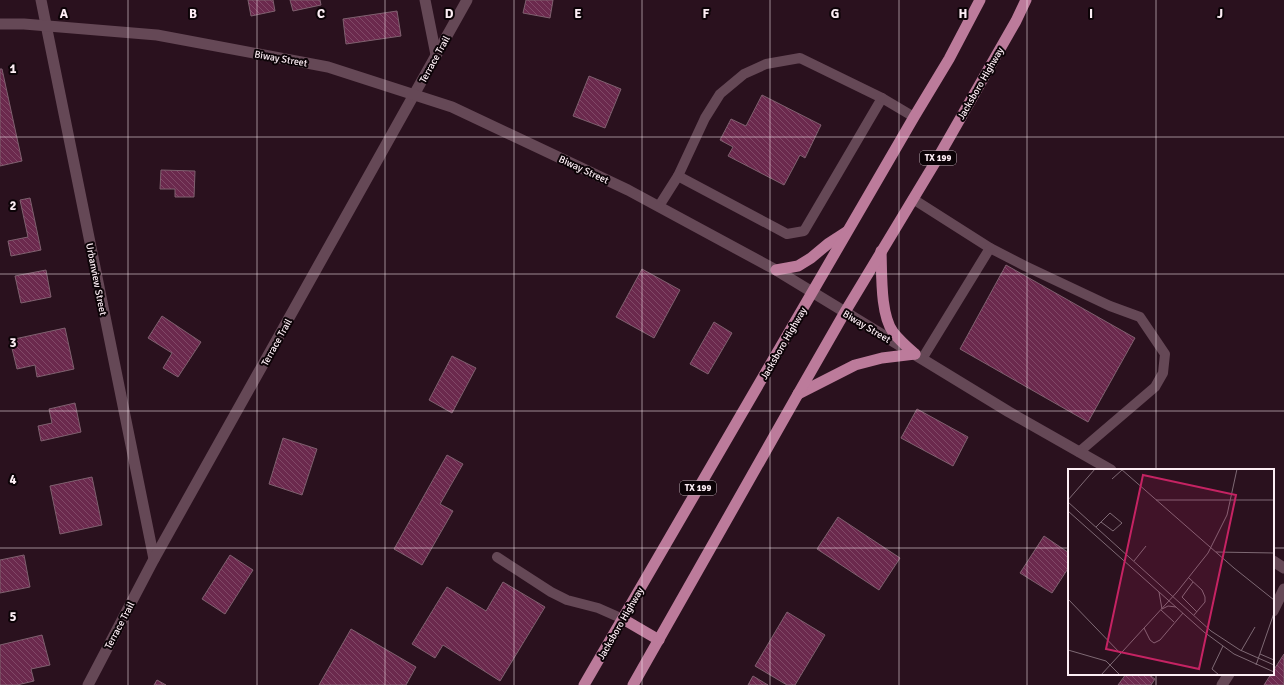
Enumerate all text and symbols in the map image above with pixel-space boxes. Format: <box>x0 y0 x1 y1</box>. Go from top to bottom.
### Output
text: A <box>60 6 69 22</box>
text: B <box>189 6 197 22</box>
text: C <box>317 6 325 22</box>
text: D <box>445 6 454 22</box>
text: E <box>574 6 582 22</box>
text: F <box>703 6 710 22</box>
text: G <box>831 6 839 22</box>
text: H <box>959 6 967 22</box>
text: I <box>1089 6 1093 22</box>
text: J <box>1217 6 1223 22</box>
street label: Terrace Trail <box>417 34 453 85</box>
street label: Jacksboro Highway <box>955 45 1007 122</box>
street label: Biway Street <box>253 48 309 70</box>
text: 1 <box>9 61 17 77</box>
road number: TX 199 <box>920 151 956 165</box>
street label: Biway Street <box>557 153 611 187</box>
text: 2 <box>9 198 17 214</box>
street label: Urbanview Street <box>83 242 109 317</box>
street label: Jacksboro Highway <box>758 305 810 382</box>
street label: Biway Street <box>840 308 893 346</box>
street label: Terrace Trail <box>259 317 295 368</box>
text: 3 <box>9 335 17 351</box>
inset map <box>1068 469 1274 675</box>
text: 4 <box>9 472 17 488</box>
road number: TX 199 <box>680 481 716 495</box>
street label: Jacksboro Highway <box>595 585 647 662</box>
street label: Terrace Trail <box>102 600 137 651</box>
text: 5 <box>9 609 17 625</box>

